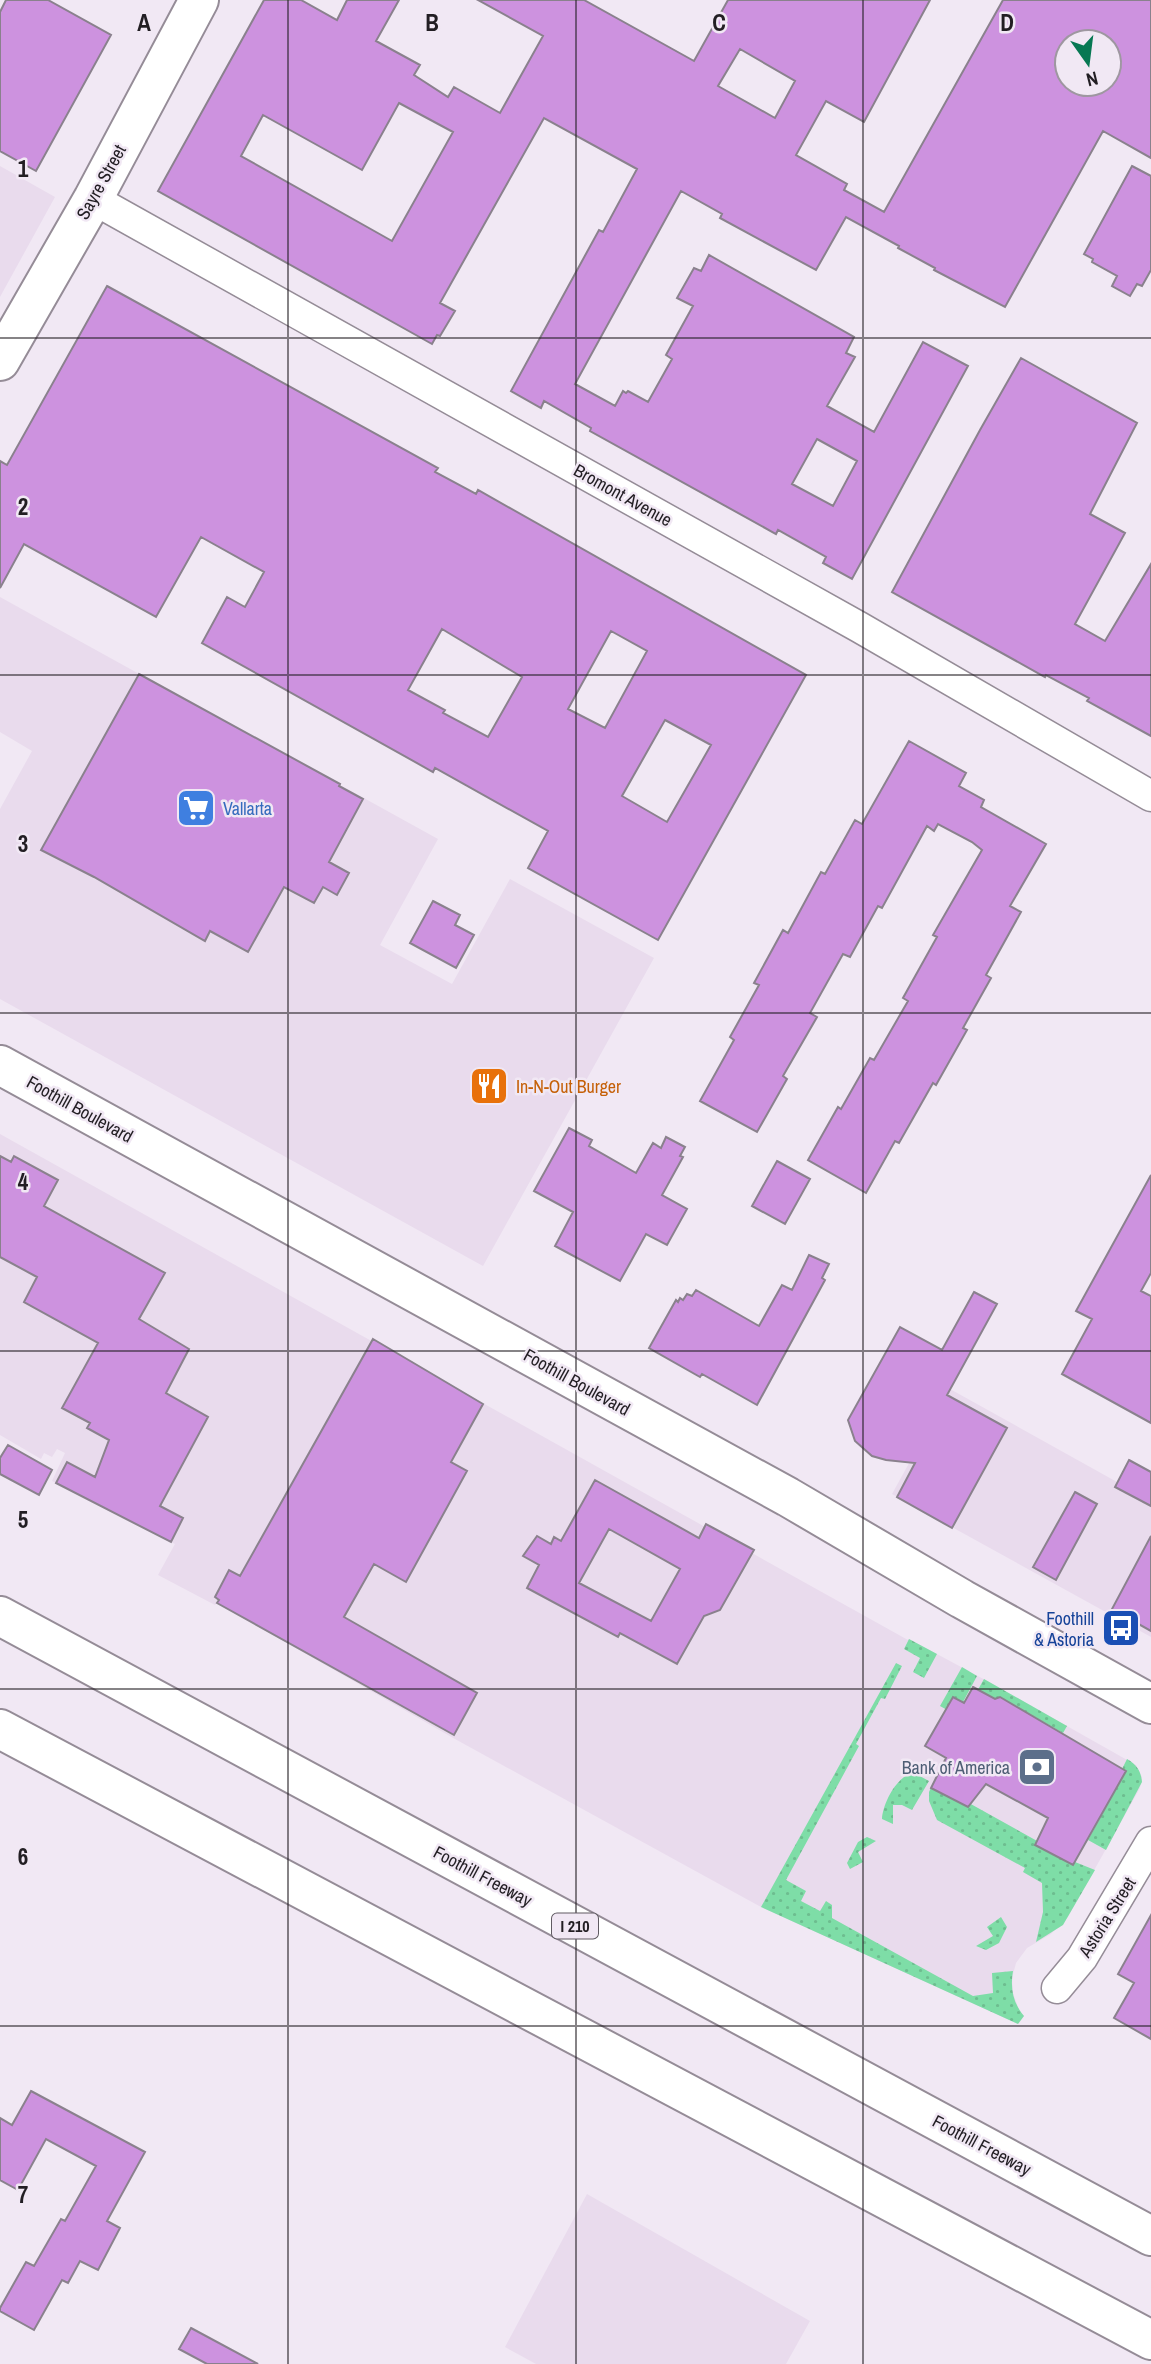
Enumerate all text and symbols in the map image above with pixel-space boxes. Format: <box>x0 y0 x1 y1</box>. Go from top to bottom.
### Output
text: A <box>137 7 151 38</box>
text: B <box>425 7 439 38</box>
text: C <box>712 7 726 38</box>
text: D <box>1000 7 1014 38</box>
north arrow <box>1053 28 1123 98</box>
text: N <box>1084 66 1101 93</box>
street label: Sayre Street <box>70 140 132 224</box>
text: 1 <box>18 153 29 184</box>
street label: Bromont Avenue <box>569 458 677 532</box>
text: 2 <box>18 491 28 522</box>
supermarket icon: Vallarta <box>175 787 217 829</box>
place label: Vallarta <box>223 796 272 821</box>
text: 3 <box>18 828 28 859</box>
restaurant icon: In-N-Out Burger <box>468 1065 510 1107</box>
street label: Foothill Boulevard <box>22 1069 138 1149</box>
place label: In-N-Out Burger <box>516 1074 621 1099</box>
text: 4 <box>18 1166 29 1197</box>
street label: Foothill Boulevard <box>519 1342 635 1422</box>
text: 5 <box>18 1504 28 1535</box>
place label: Foothill & Astoria <box>1034 1606 1094 1652</box>
bus stop icon: Foothill & Astoria <box>1100 1607 1142 1649</box>
bank icon: Bank of America <box>1016 1746 1058 1788</box>
place label: Bank of America <box>902 1755 1010 1780</box>
street label: Foothill Freeway <box>429 1840 537 1913</box>
text: 6 <box>18 1841 28 1872</box>
street label: Astoria Street <box>1072 1872 1142 1963</box>
road number: I 210 <box>552 1914 598 1938</box>
street label: Foothill Freeway <box>928 2109 1036 2182</box>
text: 7 <box>18 2179 28 2210</box>

